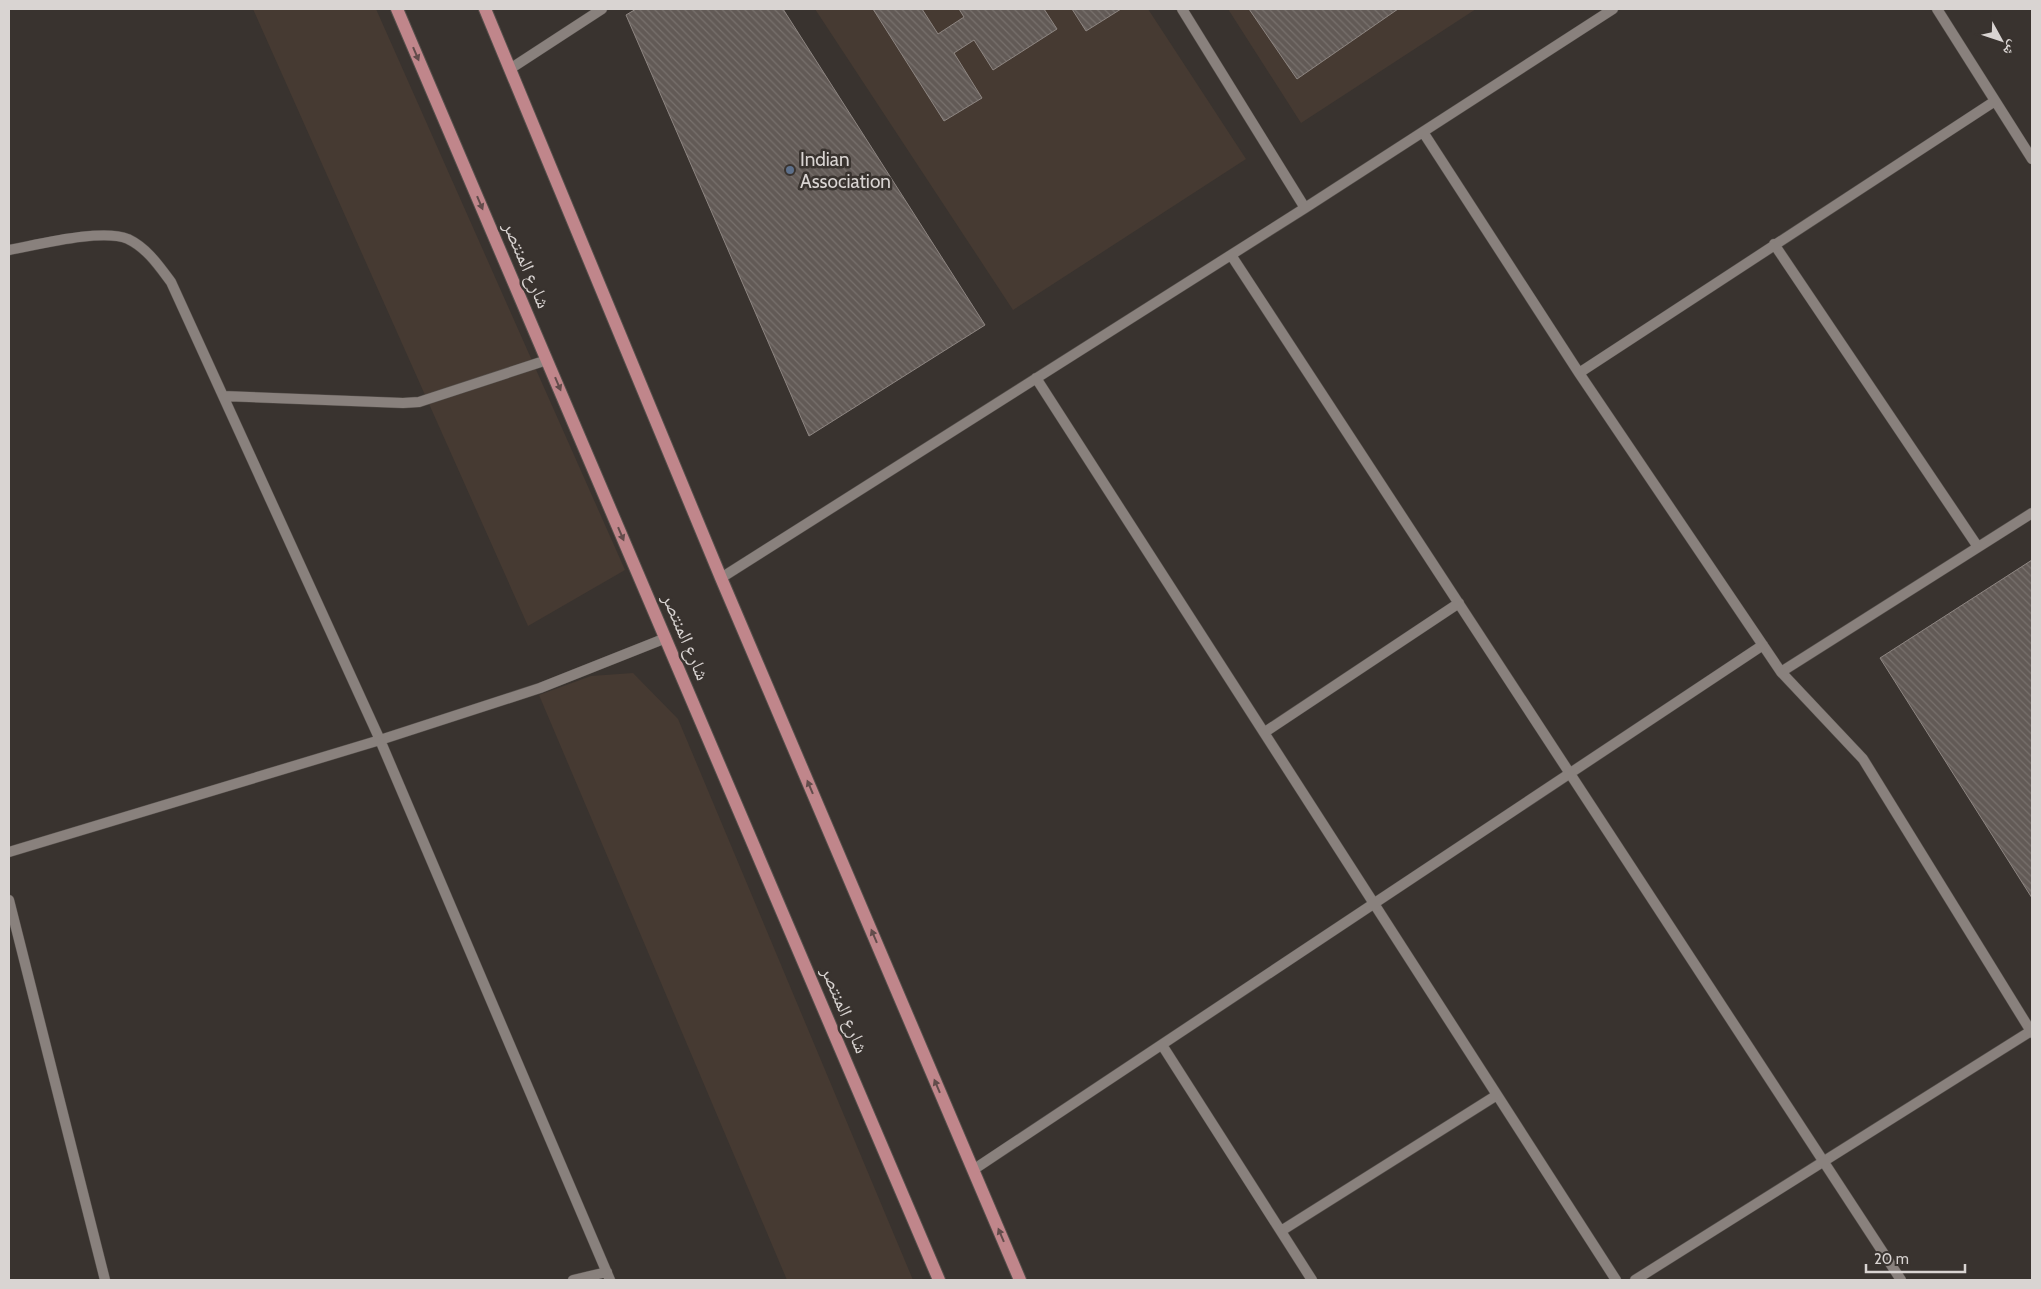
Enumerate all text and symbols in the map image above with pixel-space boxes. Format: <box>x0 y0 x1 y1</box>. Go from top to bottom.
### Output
north arrow <box>1976 15 2026 65</box>
text: ش <box>1999 37 2023 60</box>
one-way arrow <box>412 47 420 61</box>
place label: Indian Association <box>800 148 891 193</box>
marker: Indian Association <box>784 164 796 176</box>
one-way arrow <box>476 196 484 210</box>
street label: شارع المنتصر <box>498 217 555 312</box>
one-way arrow <box>554 377 562 392</box>
one-way arrow <box>618 527 626 541</box>
street label: شارع المنتصر <box>657 589 714 684</box>
one-way arrow <box>805 780 813 794</box>
one-way arrow <box>869 929 877 944</box>
street label: شارع المنتصر <box>816 962 873 1057</box>
one-way arrow <box>933 1079 941 1093</box>
one-way arrow <box>997 1228 1005 1242</box>
scale bar <box>1866 1242 1965 1274</box>
text: 20 m <box>1874 1250 1909 1268</box>

